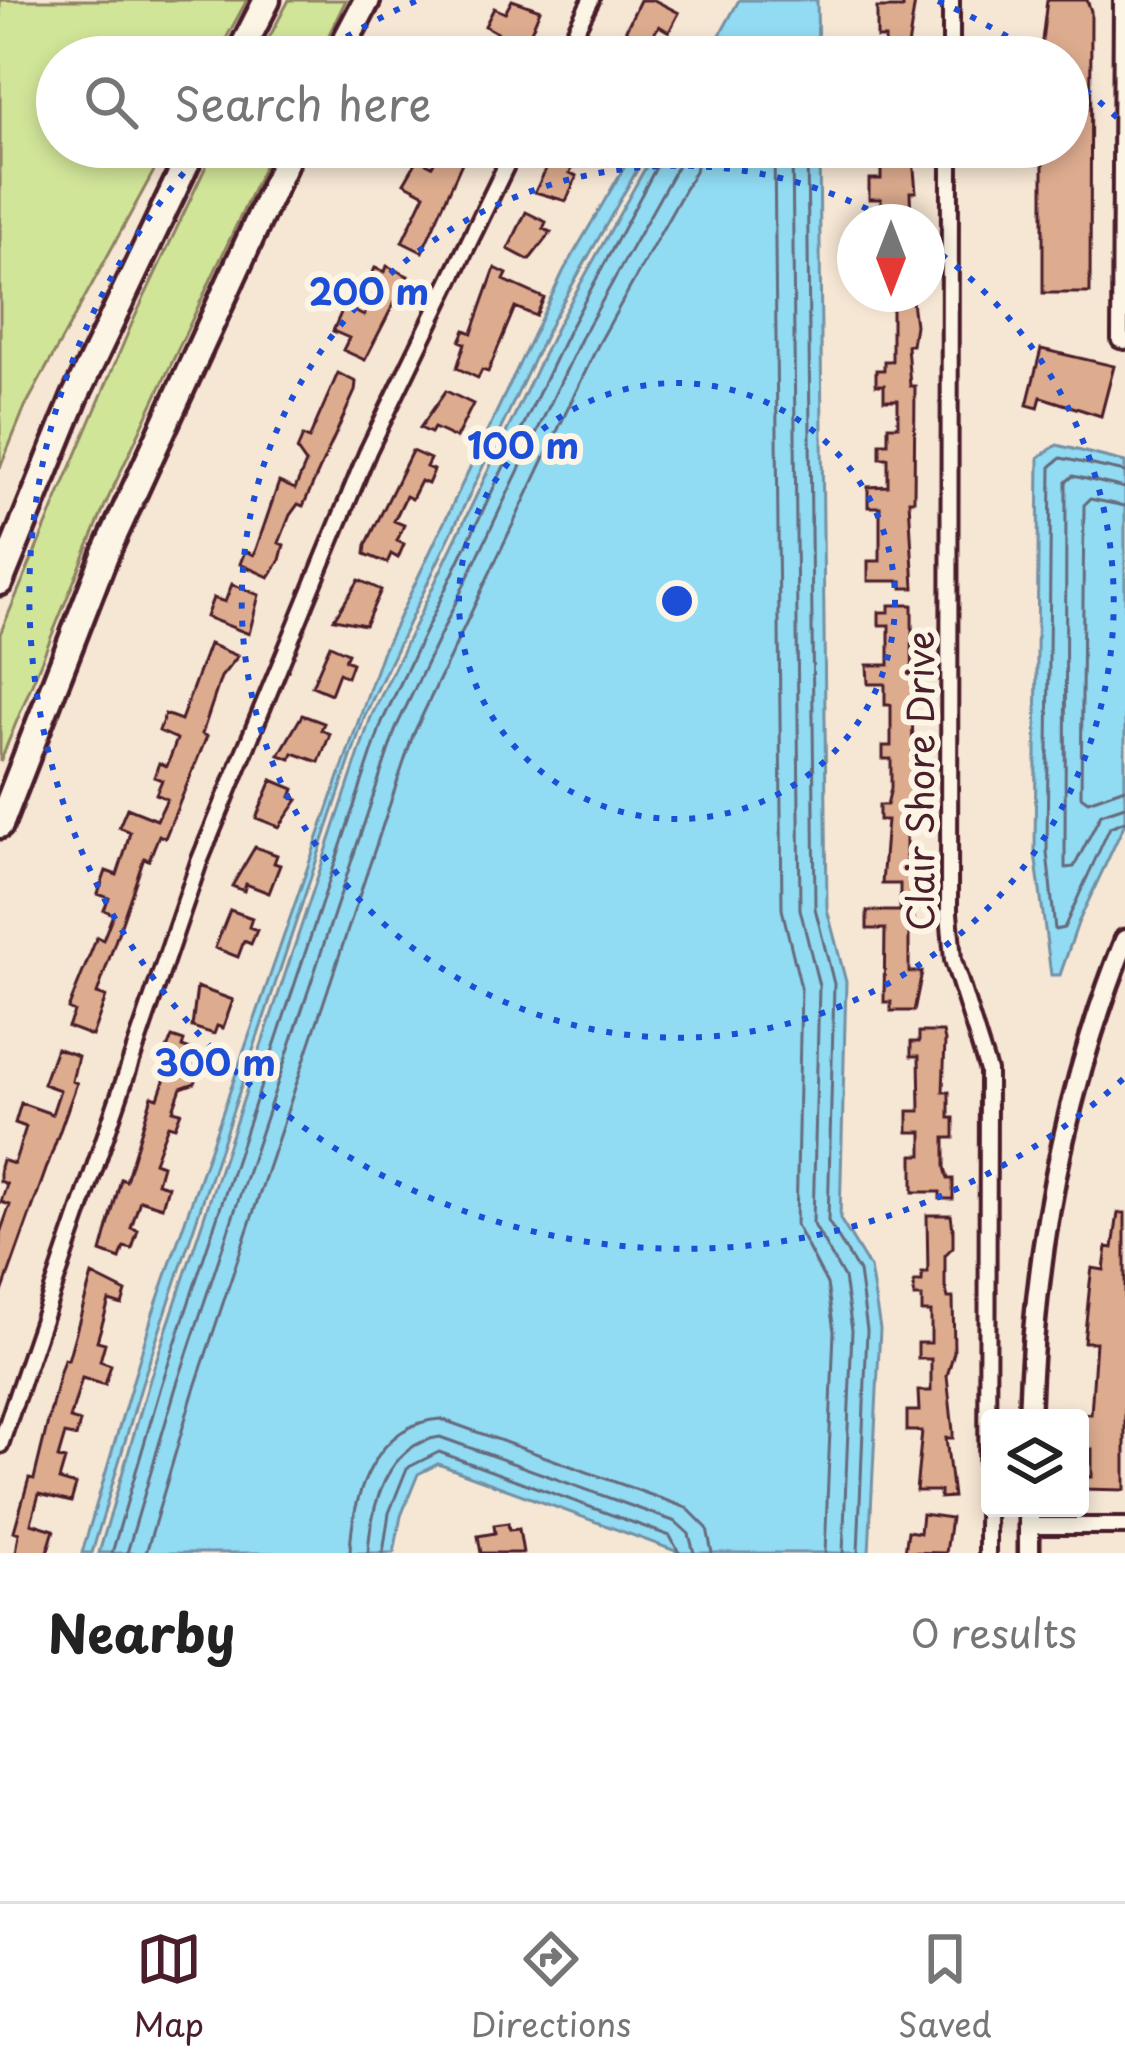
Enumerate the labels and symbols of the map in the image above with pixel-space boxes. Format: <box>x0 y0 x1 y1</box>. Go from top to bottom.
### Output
north arrow <box>837 204 945 312</box>
text: 200 m <box>309 263 429 317</box>
text: 100 m <box>467 417 579 471</box>
centre of rings <box>656 580 698 622</box>
street label: Clair Shore Drive <box>892 631 946 931</box>
text: 300 m <box>154 1034 276 1088</box>

